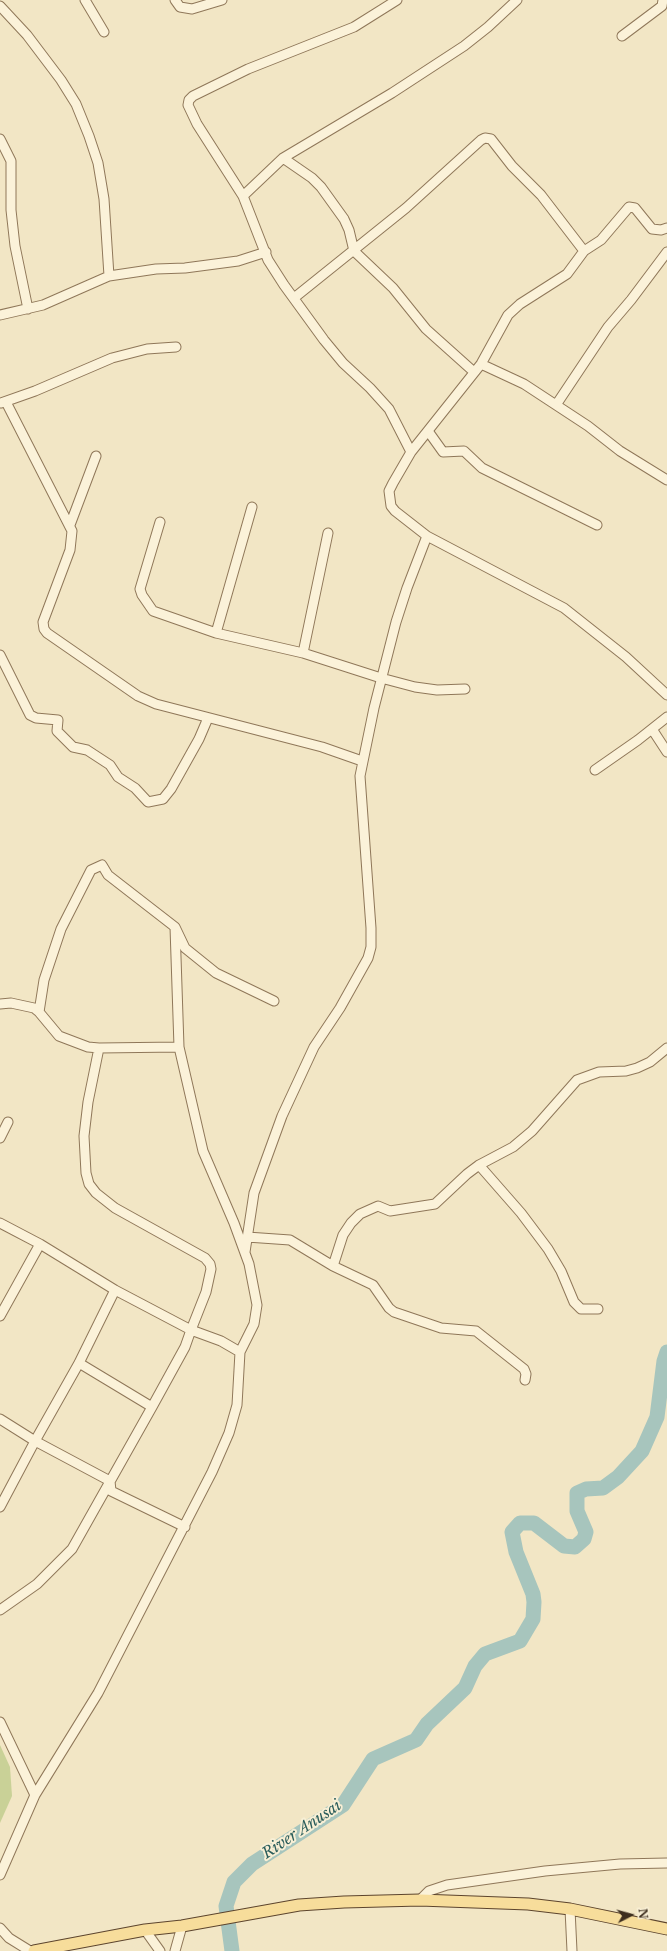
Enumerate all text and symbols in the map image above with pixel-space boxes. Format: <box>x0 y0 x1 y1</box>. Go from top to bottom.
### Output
water label: River Anusai <box>259 1797 345 1863</box>
north arrow <box>611 1895 651 1935</box>
text: N <box>635 1908 650 1920</box>

